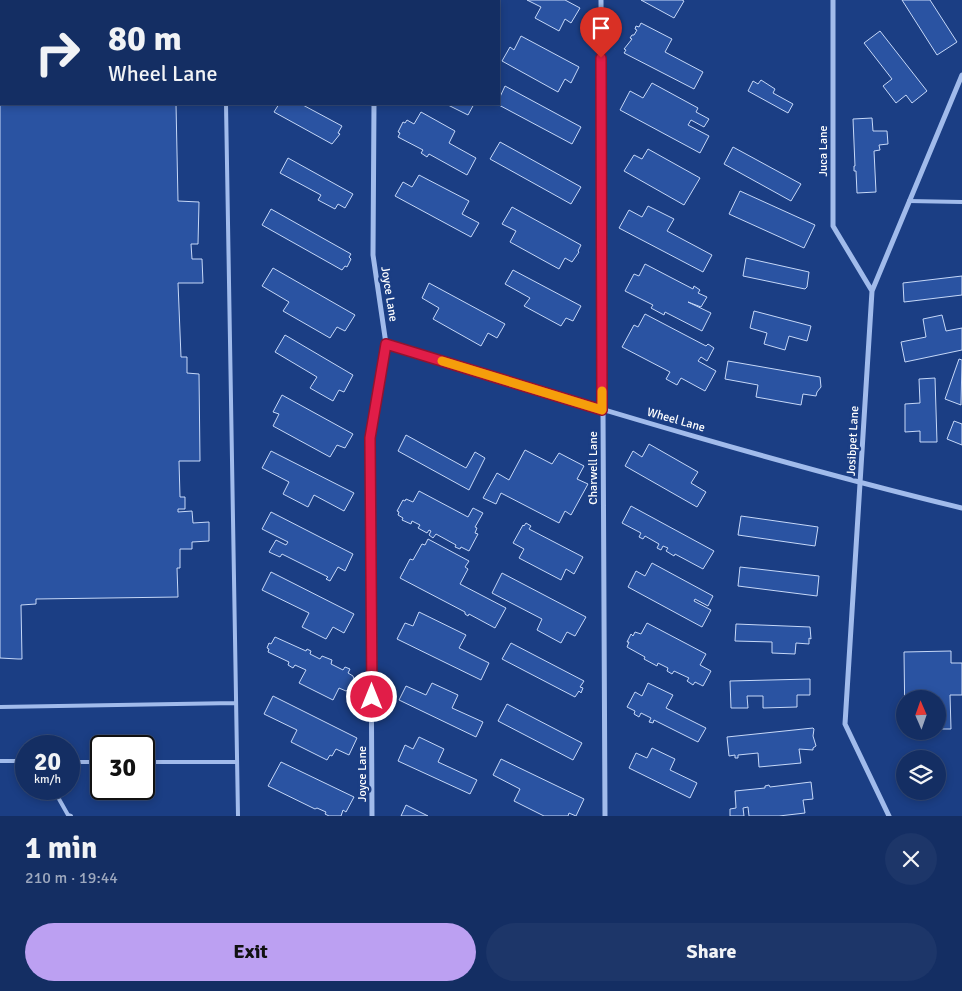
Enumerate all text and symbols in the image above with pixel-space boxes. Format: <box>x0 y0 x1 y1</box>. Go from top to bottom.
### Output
pin <box>580 7 622 58</box>
icon: arrive <box>587 14 615 42</box>
text: 80 m <box>108 17 182 60</box>
icon: right <box>25 20 90 85</box>
text: Wheel Lane <box>108 60 217 87</box>
street label: Juca Lane <box>816 125 831 177</box>
street label: Joyce Lane <box>377 265 401 323</box>
street label: Wheel Lane <box>645 405 707 435</box>
street label: Josibpet Lane <box>844 405 862 477</box>
street label: Charwell Lane <box>586 431 601 505</box>
position arrow <box>345 670 397 722</box>
north arrow <box>896 690 946 740</box>
map controls <box>896 690 946 800</box>
speed limit sign: 30 <box>90 735 155 800</box>
text: 20 <box>34 746 61 777</box>
street label: Joyce Lane <box>355 746 370 802</box>
button: layers <box>896 750 946 800</box>
text: km/h <box>34 772 61 787</box>
text: 1 min <box>25 830 97 867</box>
button: close <box>885 833 937 885</box>
text: 210 m · 19:44 <box>25 868 118 888</box>
button: Exit <box>25 923 476 981</box>
button: Share <box>486 923 937 981</box>

